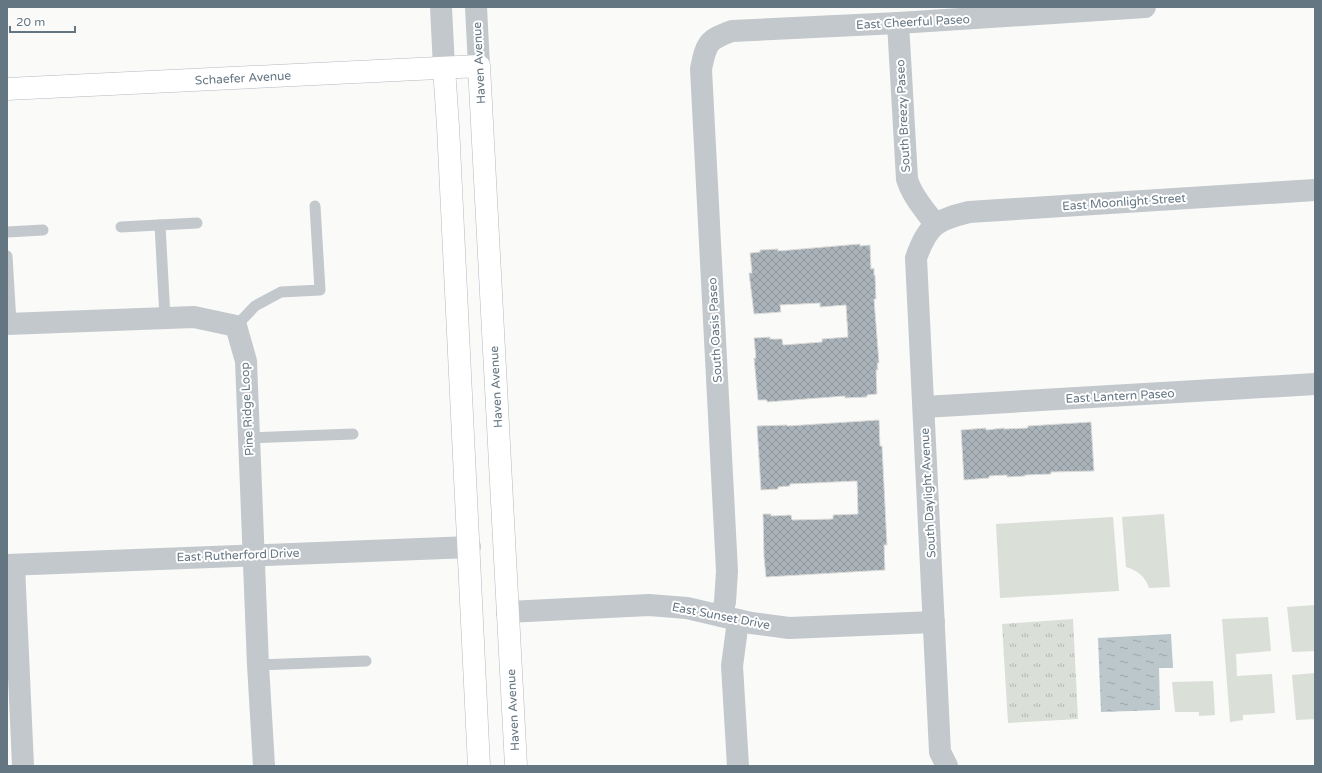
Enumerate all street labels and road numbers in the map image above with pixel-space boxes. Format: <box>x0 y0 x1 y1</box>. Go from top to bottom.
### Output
street label: East Cheerful Paseo <box>856 12 970 32</box>
street label: Haven Avenue <box>470 21 488 104</box>
street label: South Breezy Paseo <box>893 59 913 173</box>
street label: Schaefer Avenue <box>195 68 292 88</box>
street label: East Moonlight Street <box>1062 191 1187 213</box>
street label: South Oasis Paseo <box>705 277 725 383</box>
street label: Haven Avenue <box>487 345 505 428</box>
street label: Pine Ridge Loop <box>238 362 256 456</box>
street label: East Lantern Paseo <box>1065 386 1175 406</box>
street label: South Daylight Avenue <box>918 427 938 558</box>
street label: East Rutherford Drive <box>176 546 300 564</box>
street label: East Sunset Drive <box>671 600 771 632</box>
street label: Haven Avenue <box>504 668 522 751</box>

